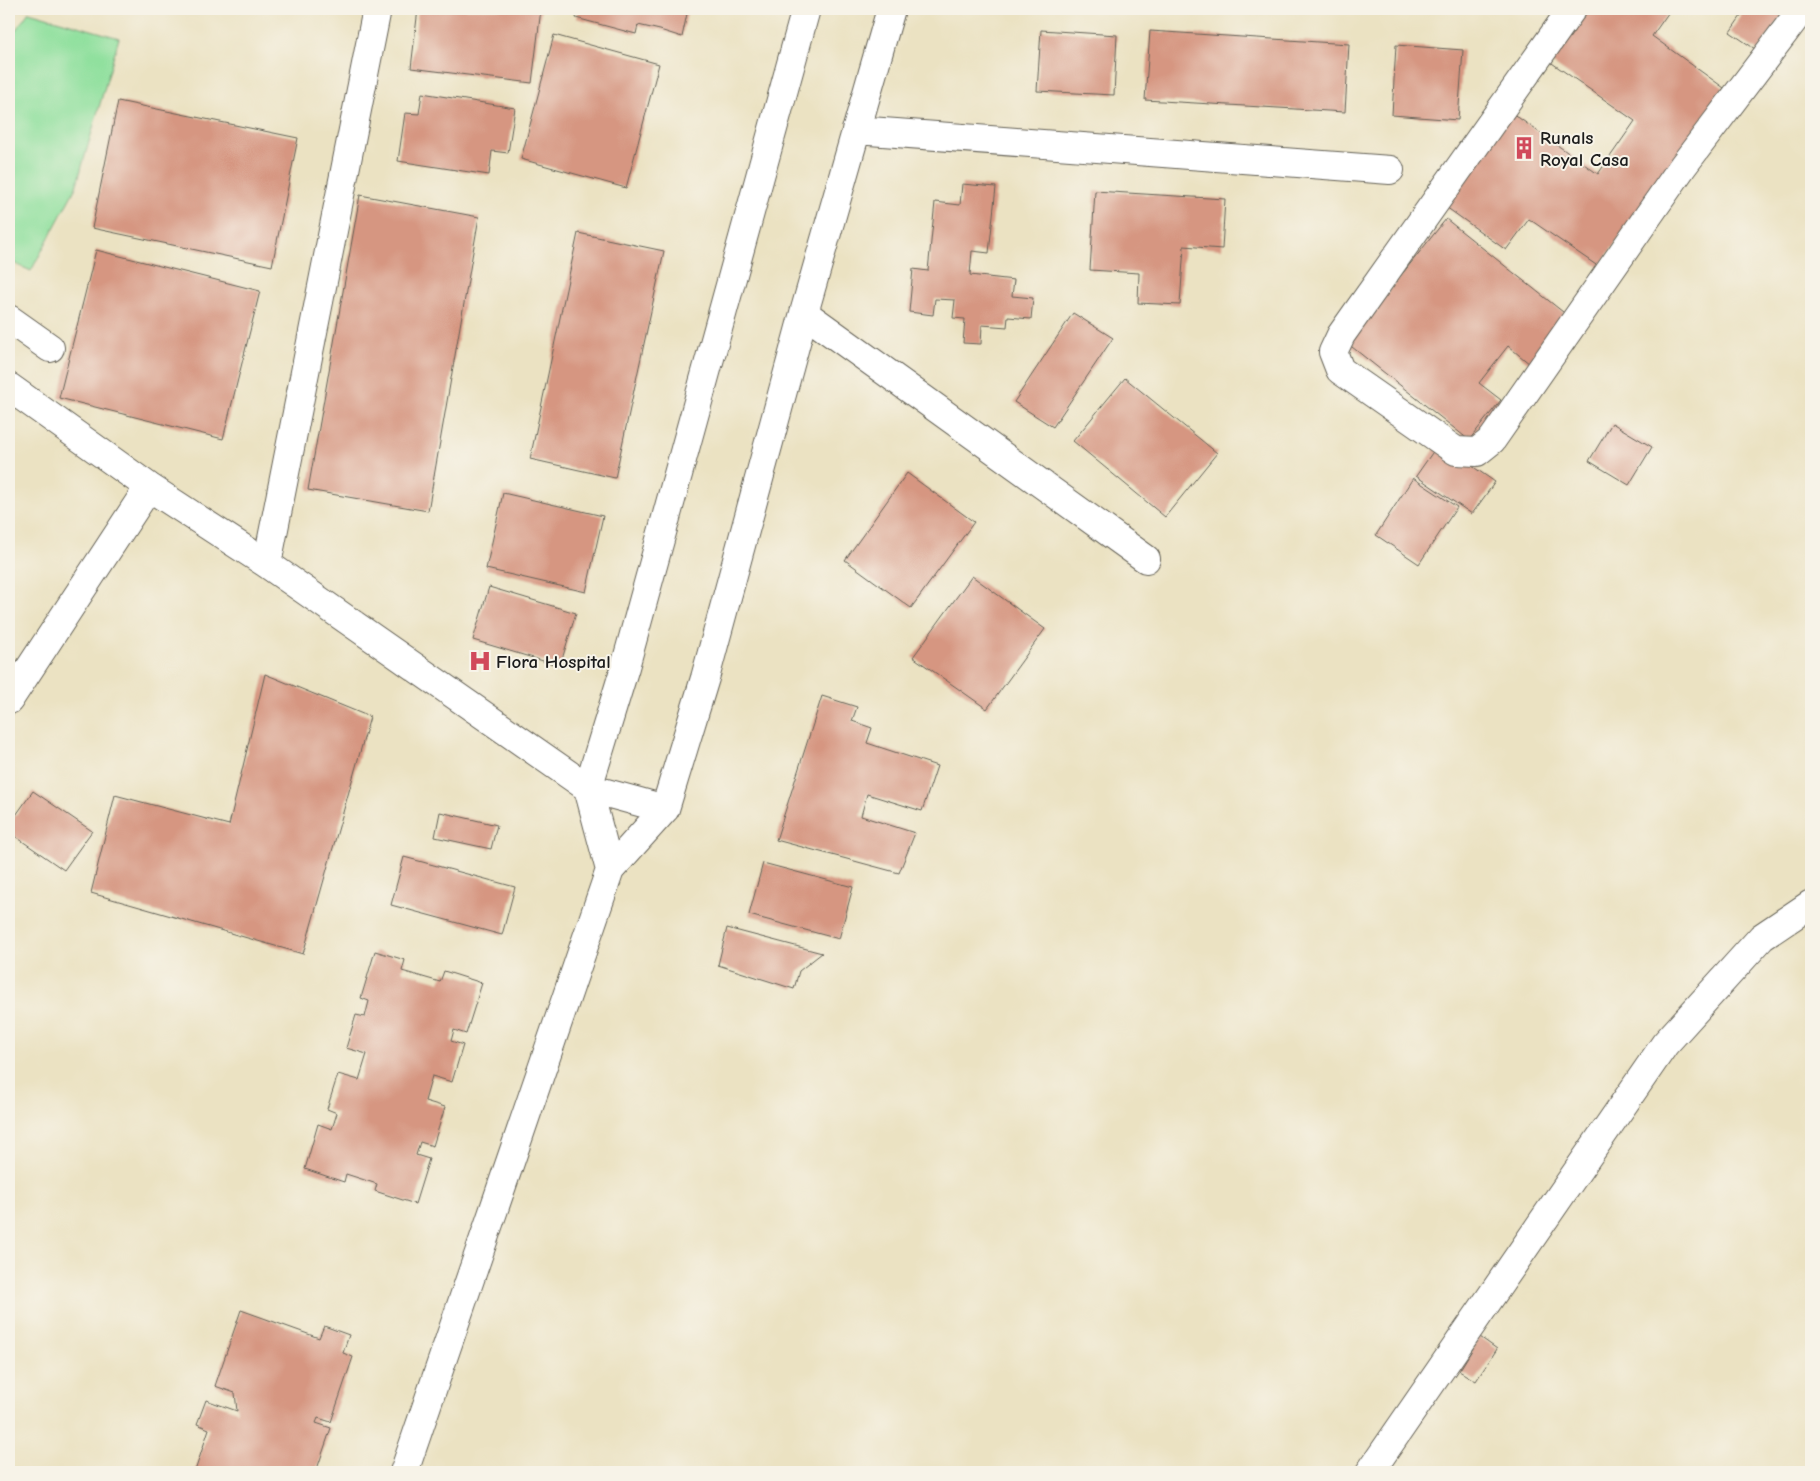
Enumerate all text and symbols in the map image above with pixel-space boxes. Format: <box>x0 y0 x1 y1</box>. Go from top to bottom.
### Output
place label: Runals Royal Casa <box>1540 127 1629 171</box>
building icon: Runals Royal Casa <box>1511 135 1537 161</box>
hospital icon: Flora Hospital <box>467 648 493 674</box>
place label: Flora Hospital <box>496 651 611 673</box>

